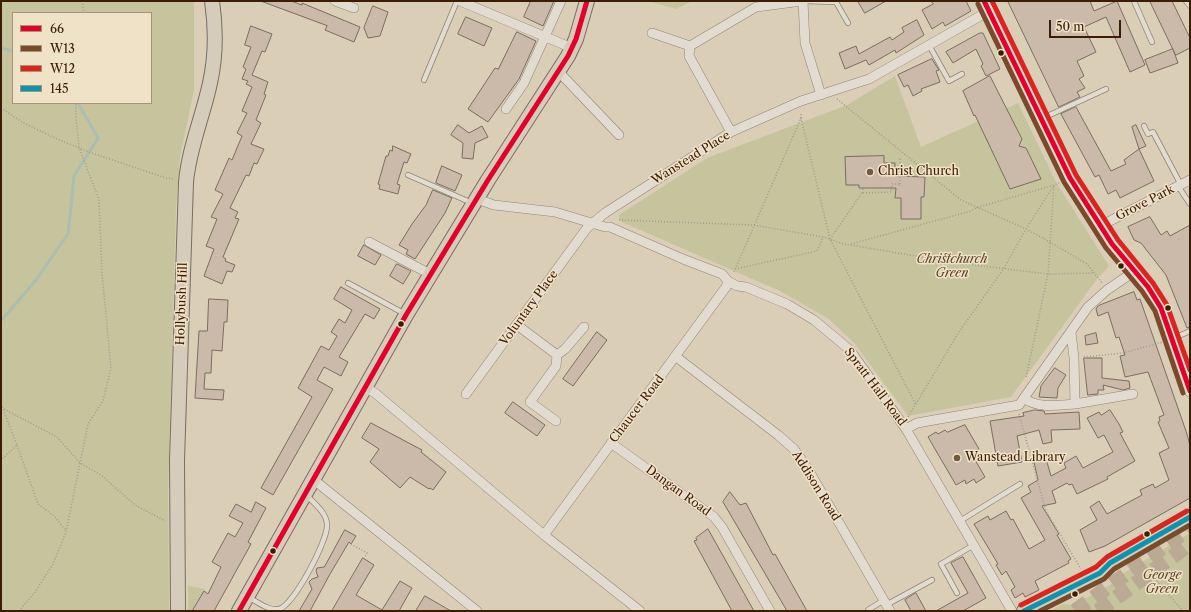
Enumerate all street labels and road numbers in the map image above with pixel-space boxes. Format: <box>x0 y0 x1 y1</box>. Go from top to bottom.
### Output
street label: Wanstead Place <box>649 128 733 188</box>
street label: Grove Park <box>1113 182 1177 224</box>
street label: Hollybush Hill <box>173 262 191 346</box>
street label: Voluntary Place <box>497 267 561 349</box>
street label: Spratt Hall Road <box>841 345 909 429</box>
street label: Chaucer Road <box>607 372 667 446</box>
street label: Addison Road <box>789 448 843 524</box>
street label: Dangan Road <box>643 463 713 519</box>

